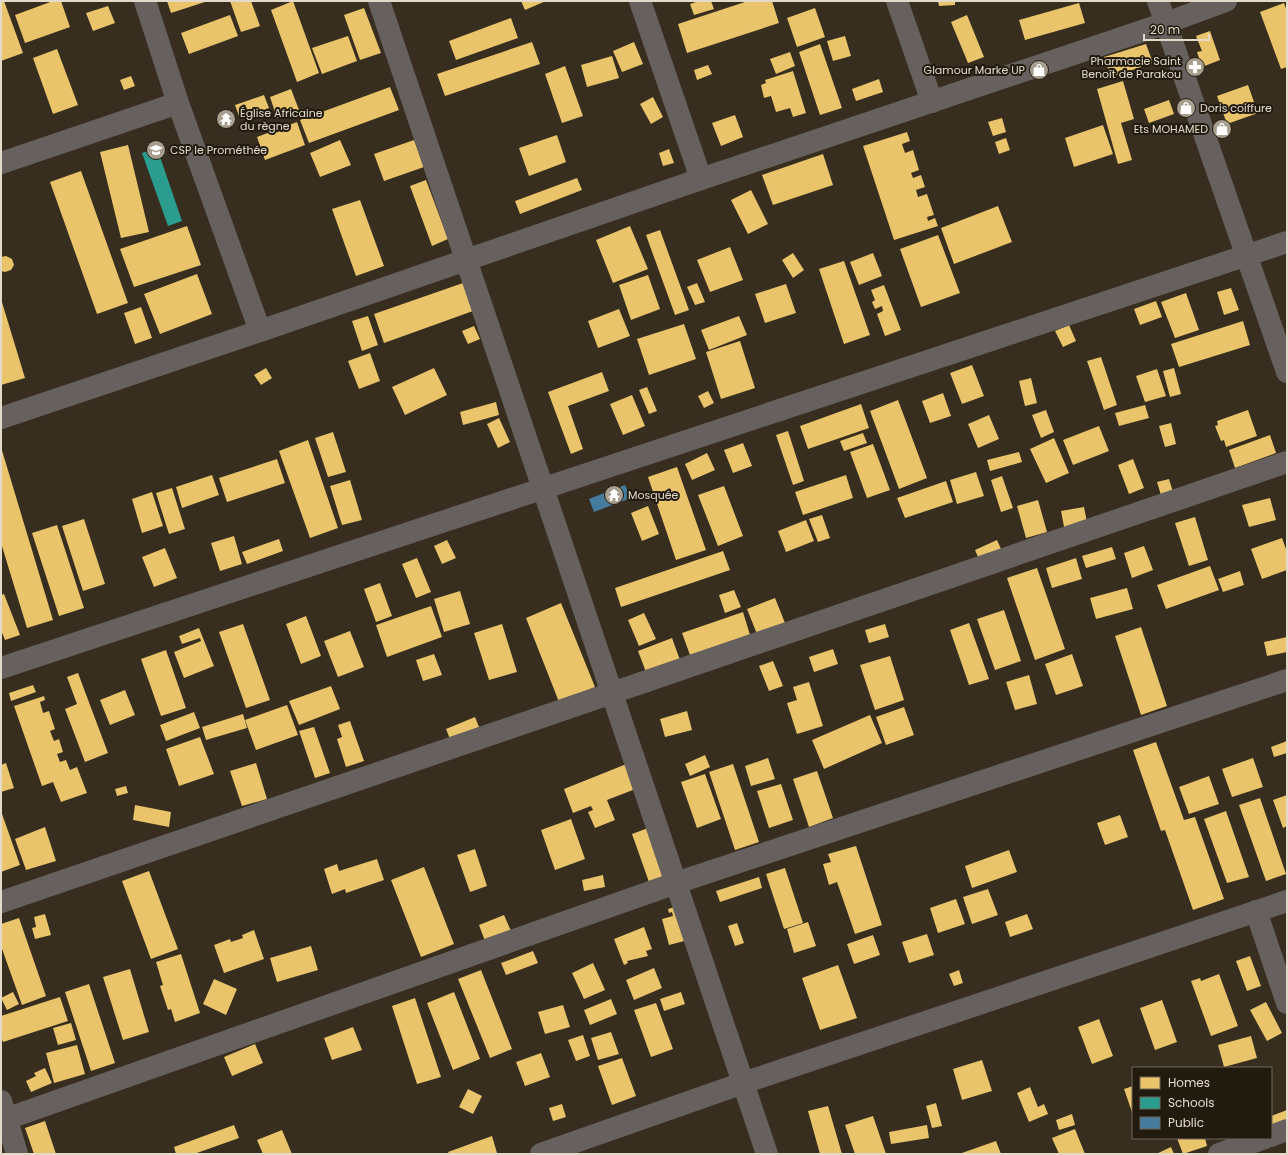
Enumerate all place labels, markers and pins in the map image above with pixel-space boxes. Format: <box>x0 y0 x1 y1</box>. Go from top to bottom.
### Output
place label: Pharmacie Saint Benoît de Parakou <box>1081 53 1181 82</box>
pharmacy icon: Pharmacie Saint Benoît de Parakou <box>1184 56 1206 78</box>
shop icon: Glamour Marke UP <box>1028 59 1050 81</box>
place label: Glamour Marke UP <box>924 62 1025 78</box>
shop icon: Doris coiffure <box>1175 97 1197 119</box>
place label: Doris coiffure <box>1200 100 1272 116</box>
place label: Église Africaine du règne <box>240 105 323 134</box>
temple icon: Église Africaine du règne <box>215 108 237 130</box>
shop icon: Ets MOHAMED <box>1211 118 1233 140</box>
place label: Ets MOHAMED <box>1134 121 1208 137</box>
school or university icon: CSP le Prométhée <box>145 139 167 161</box>
place label: CSP le Prométhée <box>170 142 267 158</box>
temple icon: Mosquée <box>603 484 625 506</box>
place label: Mosquée <box>628 487 679 503</box>

